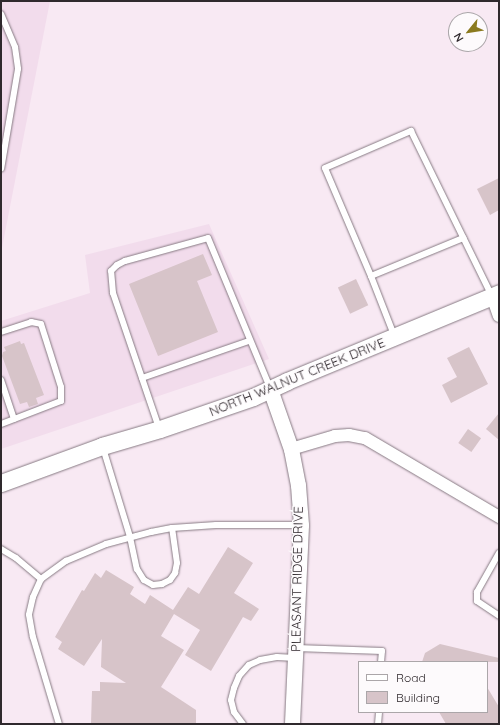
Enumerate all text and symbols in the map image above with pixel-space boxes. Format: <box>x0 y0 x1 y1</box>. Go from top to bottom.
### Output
north arrow <box>448 12 488 52</box>
text: N <box>450 30 467 45</box>
street label: NORTH WALNUT CREEK DRIVE <box>207 335 387 419</box>
street label: PLEASANT RIDGE DRIVE <box>288 506 306 652</box>
legend <box>358 661 488 713</box>
text: Road <box>396 670 426 685</box>
text: Building <box>396 690 440 705</box>

